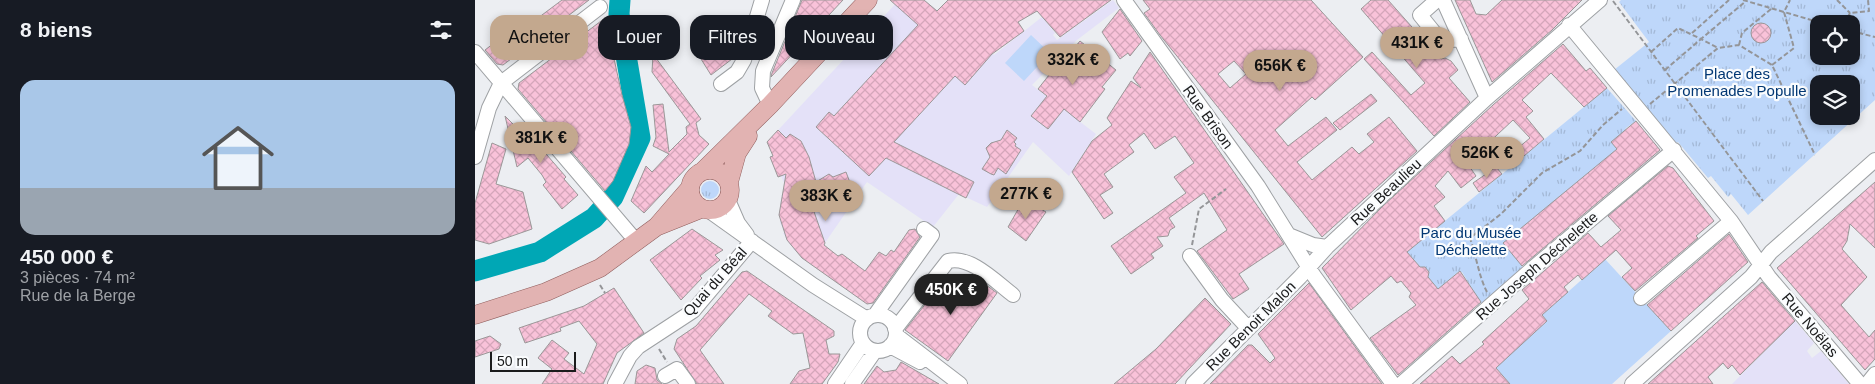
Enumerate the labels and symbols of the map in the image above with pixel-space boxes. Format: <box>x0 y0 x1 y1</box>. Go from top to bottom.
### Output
pin: 431K € <box>1376 27 1458 69</box>
pin: 332K € <box>1032 44 1114 86</box>
pin: 656K € <box>1239 49 1321 92</box>
park label: Place des Promenades Populle <box>1667 65 1807 99</box>
street label: Rue Brison <box>1180 82 1237 152</box>
pin: 381K € <box>500 121 582 164</box>
pin: 526K € <box>1446 136 1528 179</box>
street label: Rue Beaulieu <box>1347 155 1424 229</box>
pin: 277K € <box>985 178 1067 220</box>
pin: 383K € <box>785 180 867 222</box>
street label: Rue Joseph Déchelette <box>1472 208 1601 323</box>
park label: Parc du Musée Déchelette <box>1421 224 1521 258</box>
street label: Quai du Béal <box>679 244 750 320</box>
pin: 450K € <box>910 274 992 316</box>
street label: Rue Benoit Malon <box>1202 277 1299 374</box>
street label: Rue Noëlas <box>1779 289 1842 360</box>
scale bar <box>490 349 576 372</box>

